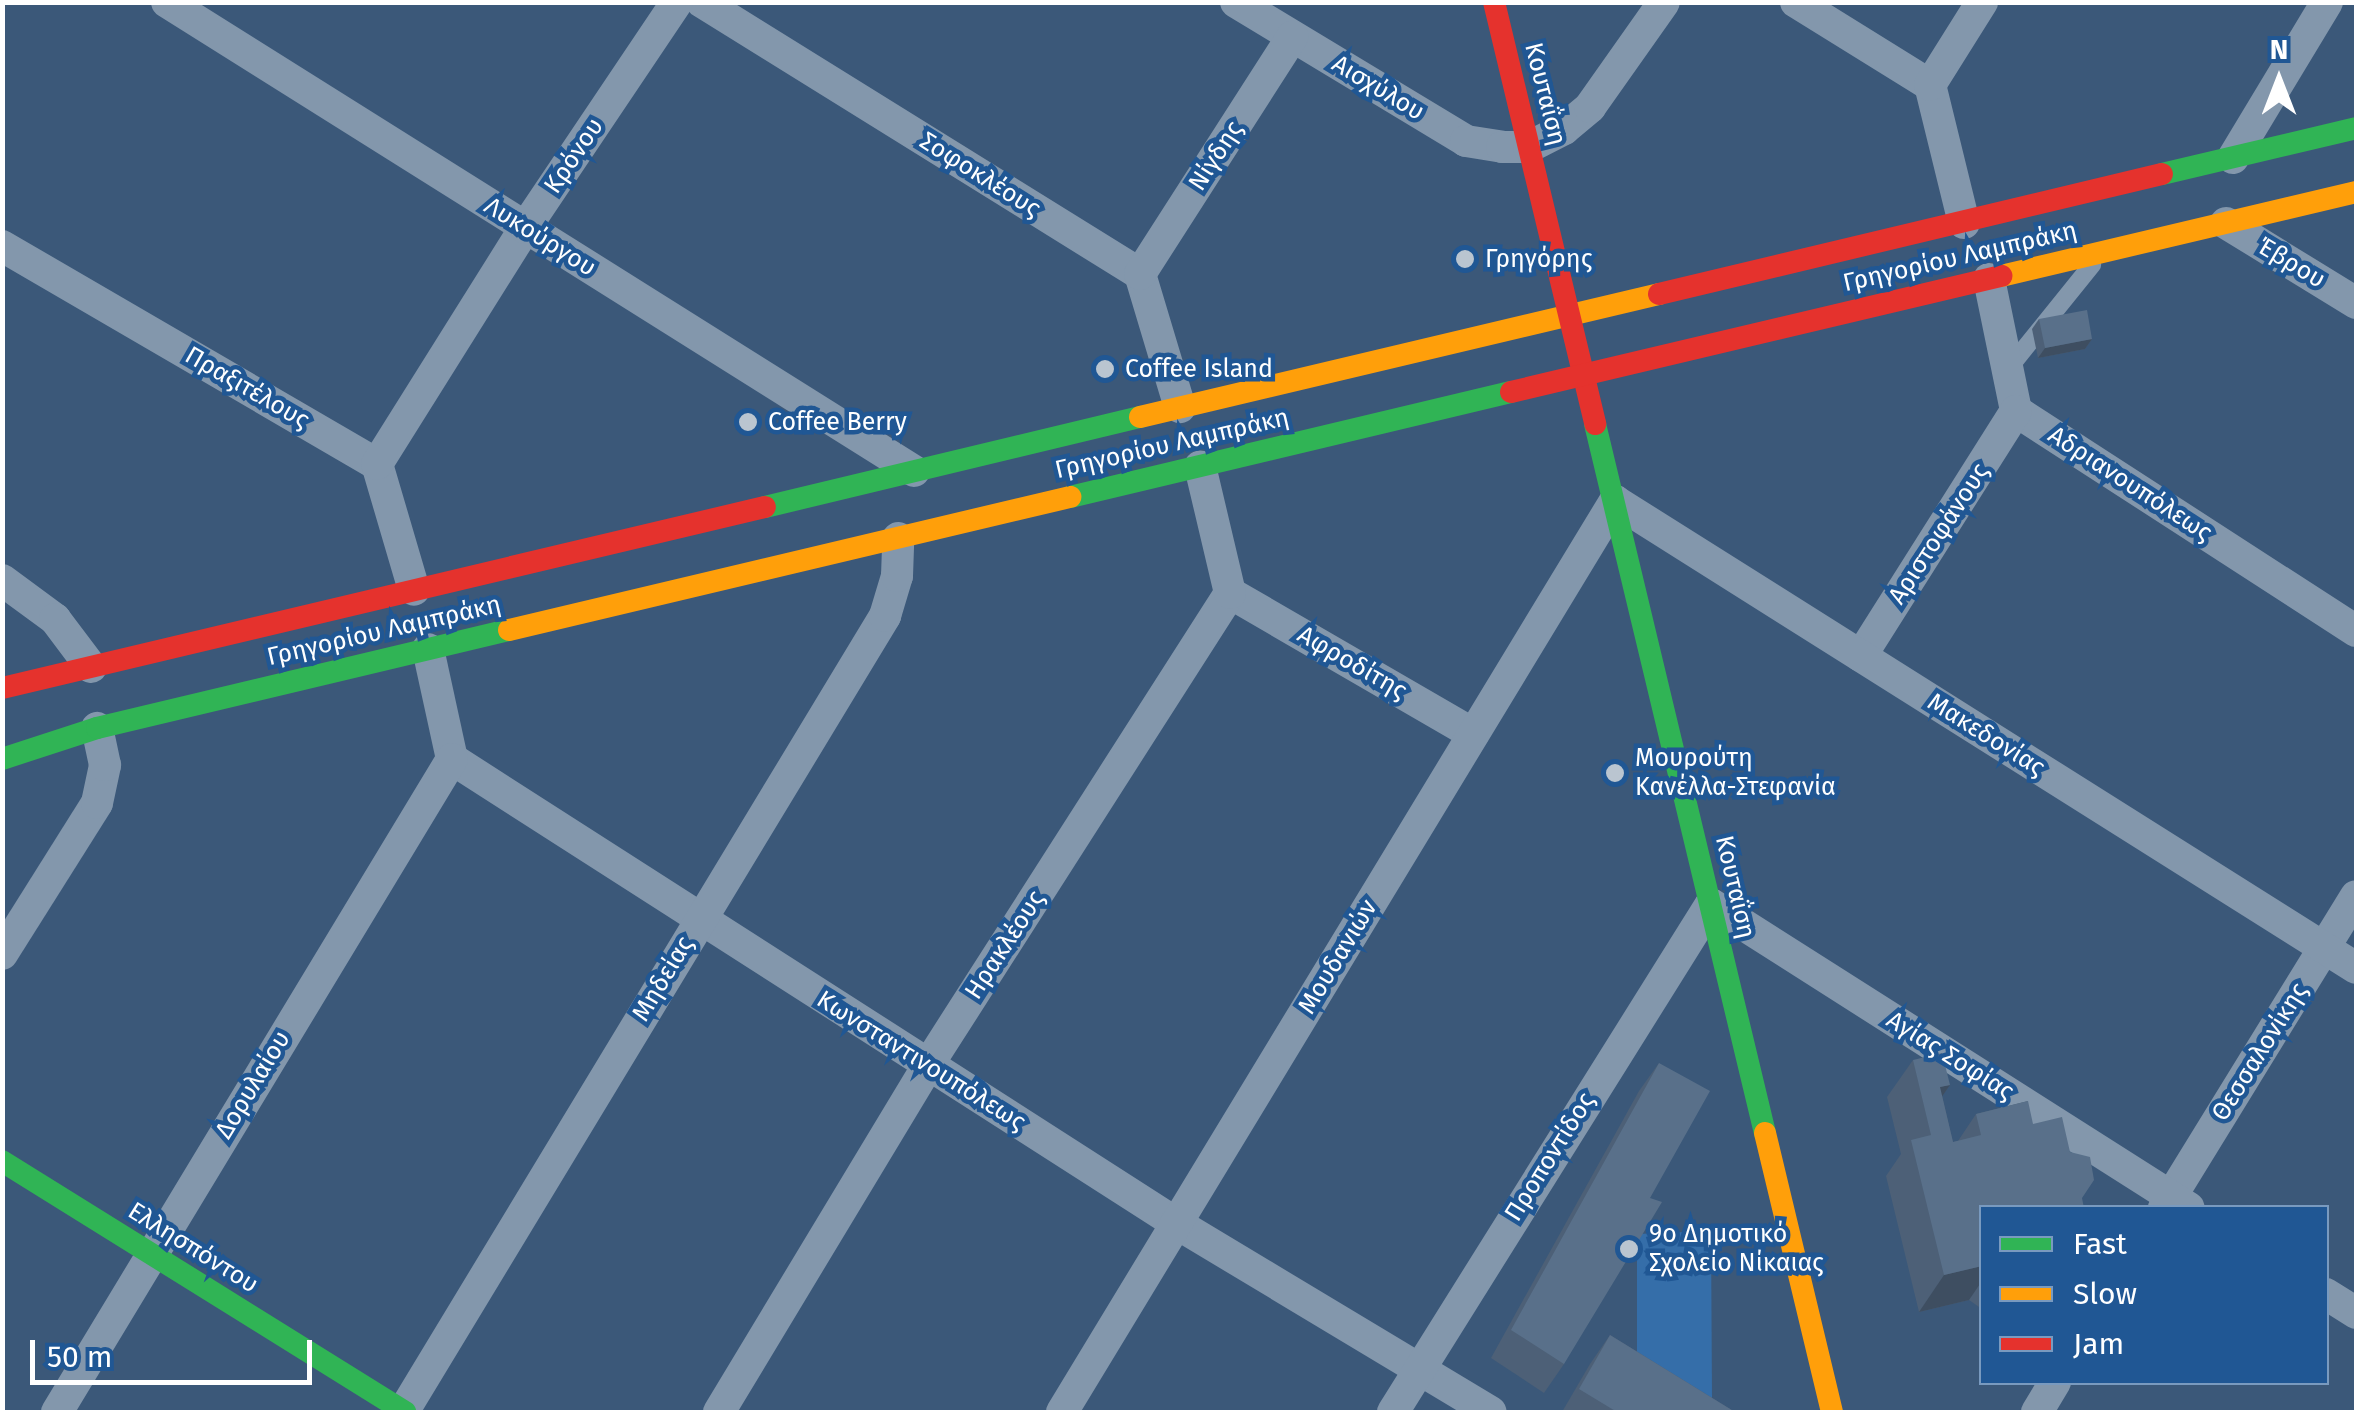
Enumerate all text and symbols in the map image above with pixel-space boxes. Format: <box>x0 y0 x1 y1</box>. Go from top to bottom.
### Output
north arrow <box>2229 30 2329 130</box>
text: N <box>2270 33 2288 66</box>
street label: Κουταΐση <box>1518 40 1572 148</box>
street label: Αισχύλου <box>1326 49 1430 127</box>
street label: Κρόνου <box>538 113 610 199</box>
street label: Νίγδης <box>1182 116 1250 196</box>
street label: Σοφοκλέους <box>914 126 1046 224</box>
street label: Λυκούργου <box>479 191 601 283</box>
street label: Γρηγορίου Λαμπράκη <box>1840 215 2080 299</box>
street label: Έβρου <box>2251 231 2331 295</box>
place label: Γρηγόρης <box>1485 244 1592 274</box>
marker: Γρηγόρης <box>1454 248 1476 270</box>
street label: Πραξιτέλους <box>180 340 314 436</box>
place label: Coffee Island <box>1125 354 1273 384</box>
marker: Coffee Island <box>1094 358 1116 380</box>
street label: Γρηγορίου Λαμπράκη <box>1052 402 1292 486</box>
place label: Coffee Berry <box>768 407 907 437</box>
marker: Coffee Berry <box>737 411 759 433</box>
street label: Αδριανουπόλεως <box>2043 420 2217 548</box>
street label: Αριστοφάνους <box>1882 458 1996 610</box>
street label: Γρηγορίου Λαμπράκη <box>264 589 504 673</box>
street label: Αφροδίτης <box>1292 620 1412 706</box>
street label: Μακεδονίας <box>1922 687 2050 783</box>
place label: Μουρούτη Κανέλλα-Στεφανία <box>1635 744 1836 803</box>
marker: Μουρούτη Κανέλλα-Στεφανία <box>1604 762 1626 784</box>
street label: Κουταΐση <box>1709 833 1761 941</box>
street label: Ηρακλέους <box>959 885 1051 1005</box>
street label: Μουδανιών <box>1292 894 1384 1020</box>
street label: Μηδείας <box>626 931 700 1027</box>
street label: Θεσσαλονίκης <box>2206 977 2314 1127</box>
street label: Κωνσταντινουπόλεως <box>811 985 1031 1137</box>
street label: Αγίας Σοφίας <box>1881 1005 2019 1107</box>
street label: Δορυλαίου <box>209 1026 297 1144</box>
street label: Προποντίδος <box>1499 1087 1601 1227</box>
street label: Ελλησπόντου <box>122 1196 264 1300</box>
legend <box>1979 1205 2329 1385</box>
place label: 9o Δημοτικό Σχολείο Νίκαιας <box>1649 1220 1824 1279</box>
text: Fast <box>2073 1226 2127 1262</box>
marker: 9o Δημοτικό Σχολείο Νίκαιας <box>1618 1238 1640 1260</box>
text: Slow <box>2073 1276 2137 1312</box>
scale bar <box>35 1320 318 1382</box>
text: Jam <box>2073 1326 2124 1362</box>
text: 50 m <box>47 1339 112 1375</box>

